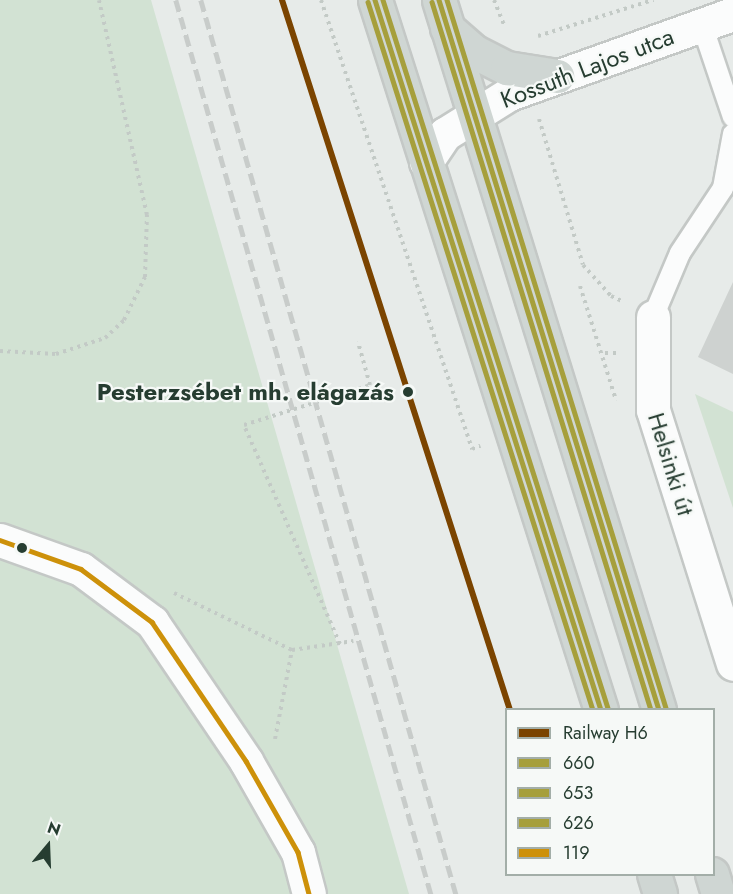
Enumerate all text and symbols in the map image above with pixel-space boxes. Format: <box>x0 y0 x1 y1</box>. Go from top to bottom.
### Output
street label: Kossuth Lajos utca <box>496 22 678 114</box>
place label: Pesterzsébet mh. elágazás <box>97 378 394 406</box>
marker: Pesterzsébet mh. elágazás <box>399 383 417 401</box>
street label: Helsinki út <box>642 409 700 519</box>
unlabelled marker <box>16 542 28 554</box>
legend <box>505 708 715 876</box>
text: Railway H6 <box>563 720 648 746</box>
text: 660 <box>563 750 595 776</box>
text: 653 <box>563 780 593 806</box>
text: 626 <box>563 810 594 836</box>
north arrow <box>18 816 78 876</box>
text: N <box>44 816 64 841</box>
text: 119 <box>563 840 590 866</box>

